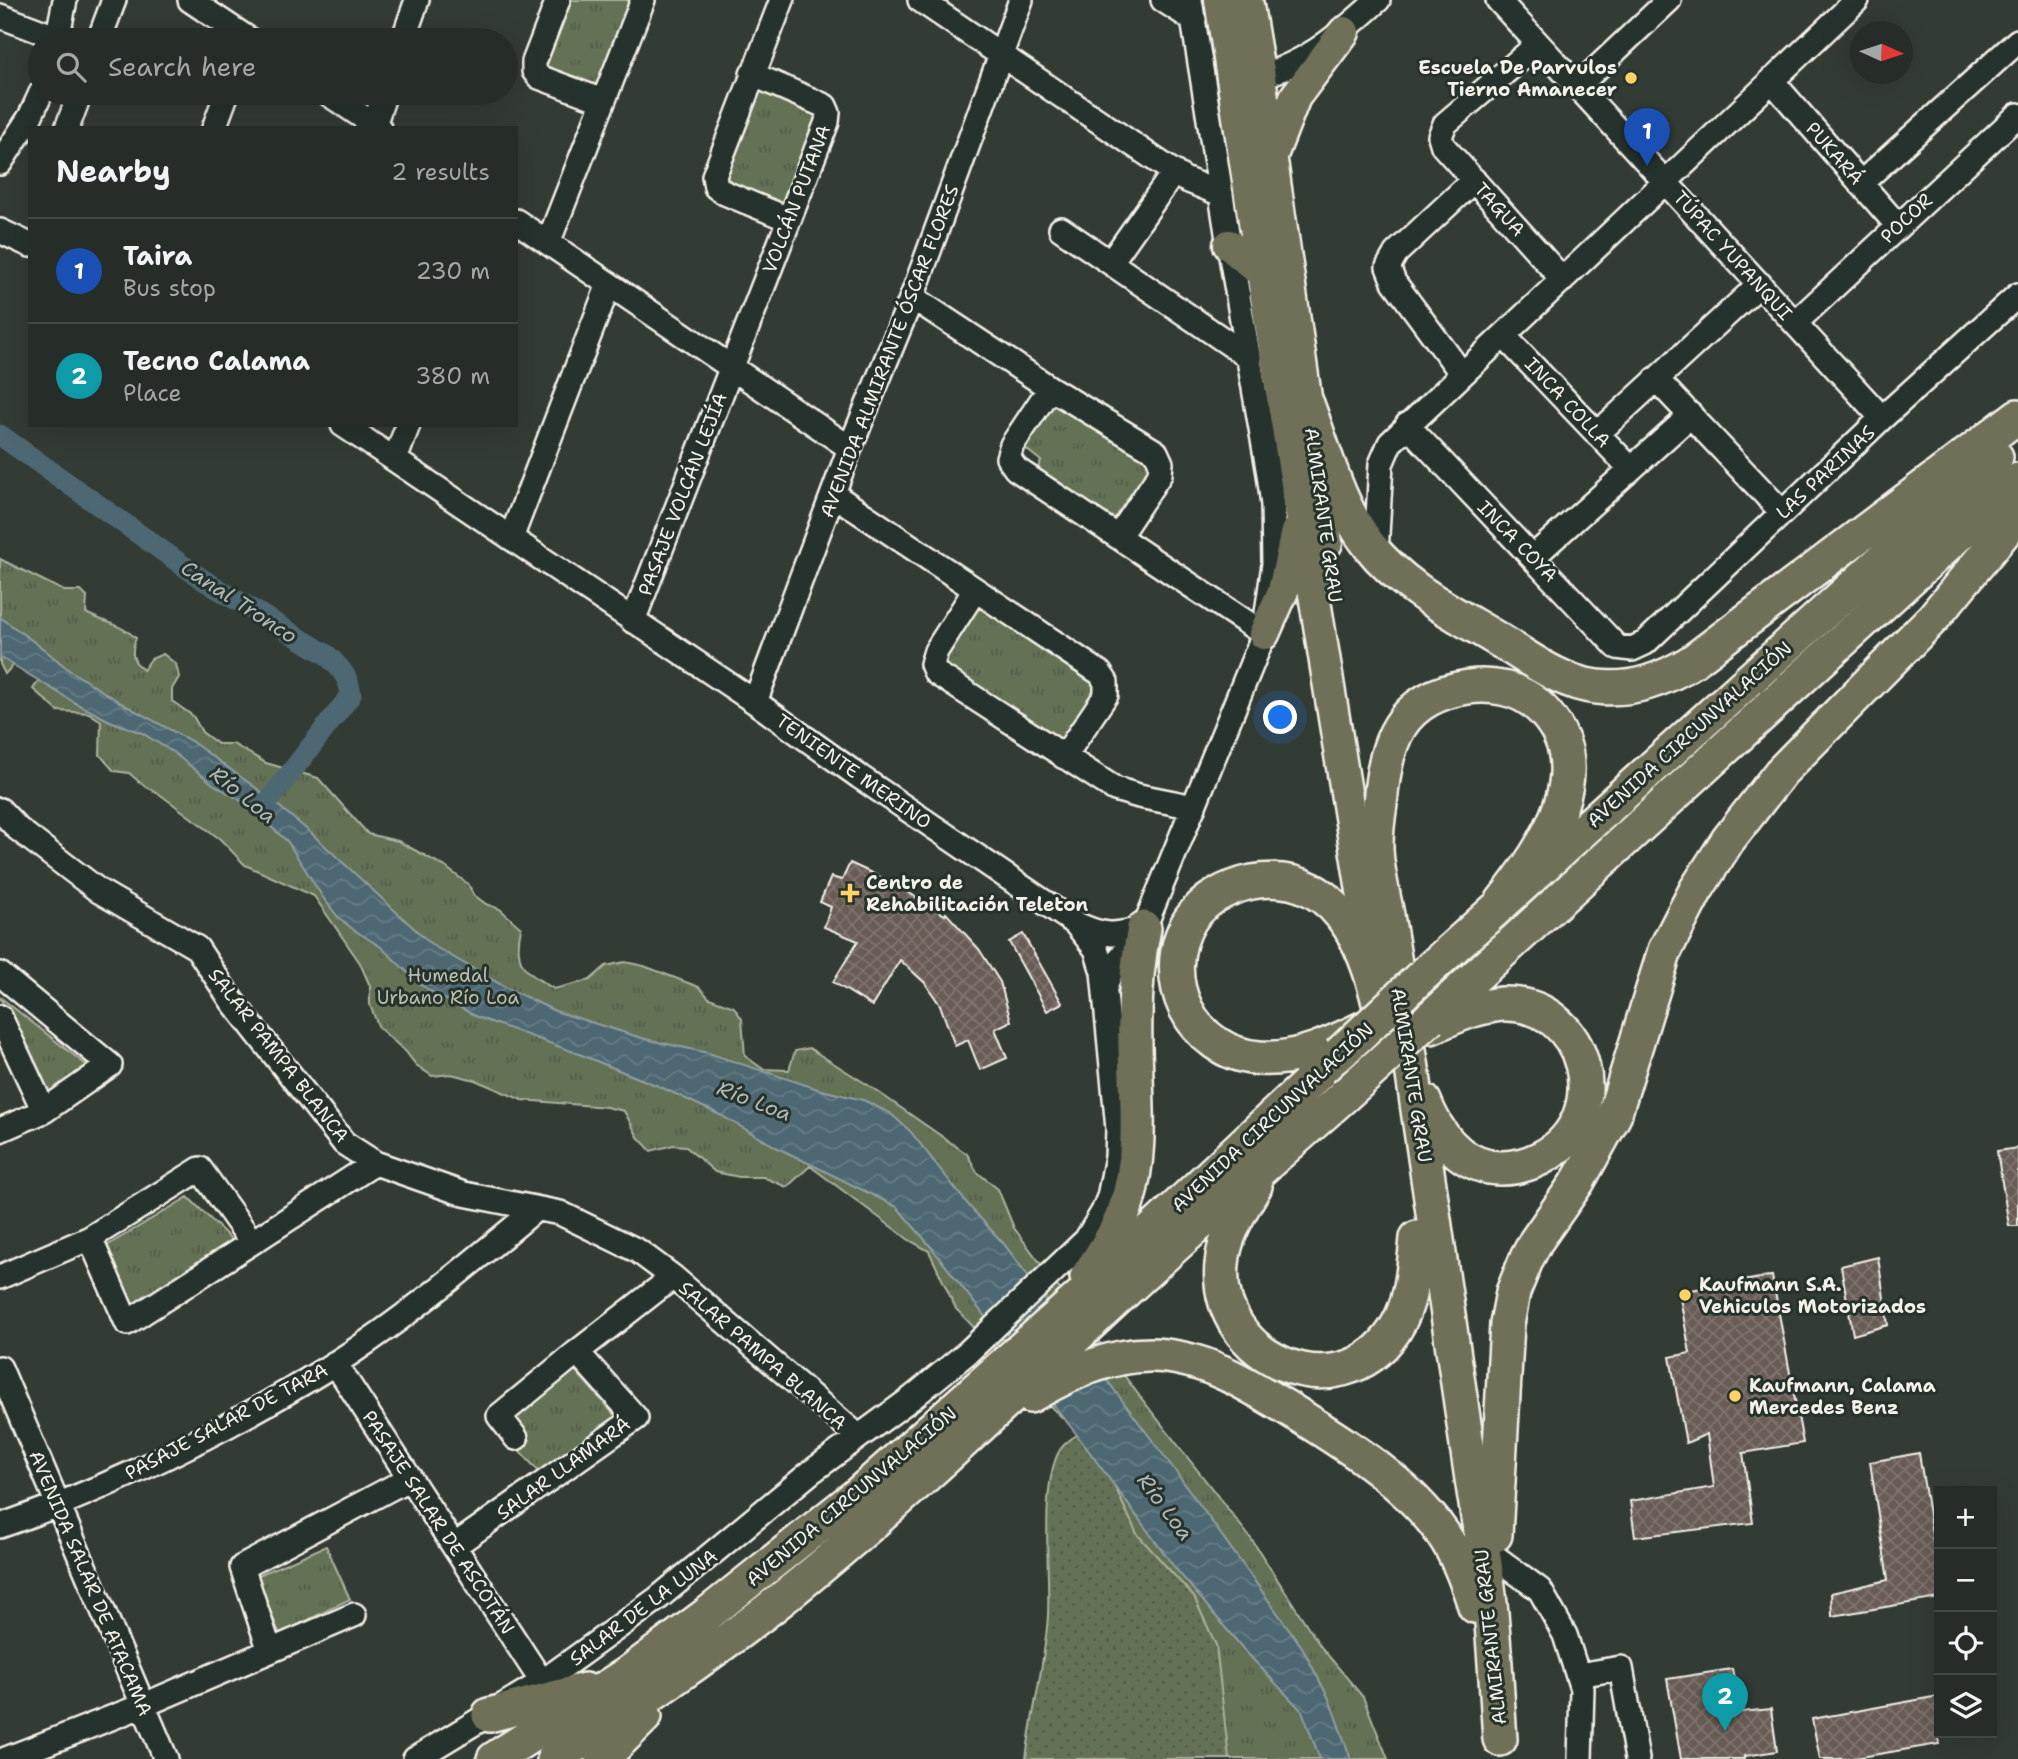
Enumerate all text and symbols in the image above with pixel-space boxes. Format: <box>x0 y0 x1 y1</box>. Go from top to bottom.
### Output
north arrow <box>1850 21 1913 84</box>
search box <box>28 28 518 105</box>
icon: search <box>52 48 90 86</box>
text: Search here <box>108 49 257 84</box>
place label: Escuela De Parvulos Tierno Amanecer <box>1418 55 1617 102</box>
marker: Escuela De Parvulos Tierno Amanecer <box>1623 70 1639 86</box>
pin: 1 <box>1624 108 1670 166</box>
street label: PUKARÁ <box>1800 116 1870 190</box>
street label: VOLCÁN PUTANA <box>756 121 836 277</box>
text: Nearby <box>56 151 171 192</box>
text: 2 results <box>391 157 490 187</box>
street label: TAGUA <box>1469 177 1531 242</box>
street label: AVENIDA ALMIRANTE ÓSCAR FLORES <box>813 181 965 521</box>
street label: TÚPAC YUPANQUI <box>1668 185 1798 325</box>
street label: POCOR <box>1875 188 1938 249</box>
text: Taira <box>123 238 192 273</box>
text: 1 <box>74 256 84 286</box>
text: 230 m <box>416 256 490 286</box>
text: Bus stop <box>123 273 216 303</box>
text: Tecno Calama <box>123 343 310 378</box>
street label: INCA COLLA <box>1519 352 1616 453</box>
text: 2 <box>71 361 87 391</box>
text: 380 m <box>415 361 490 391</box>
text: Place <box>123 378 182 408</box>
street label: PASAJE VOLCÁN LEJÍA <box>631 389 733 599</box>
street label: LAS PARINAS <box>1770 420 1880 525</box>
street label: ALMIRANTE GRAU <box>1299 426 1348 604</box>
street label: INCA COYA <box>1472 495 1563 588</box>
water label: Canal Tronco <box>175 554 303 650</box>
street label: AVENIDA CIRCUNVALACIÓN <box>1581 635 1797 833</box>
your location <box>1263 700 1297 734</box>
street label: TENIENTE MERINO <box>771 708 936 835</box>
water label: Río Loa <box>204 760 282 830</box>
place label: Centro de Rehabilitación Teleton <box>866 870 1089 917</box>
marker: Centro de Rehabilitación Teleton <box>840 883 860 903</box>
street label: SALAR PAMPA BLANCA <box>203 963 355 1148</box>
park label: Humedal Urbano Río Loa <box>377 963 519 1010</box>
street label: ALMIRANTE GRAU <box>1385 986 1438 1164</box>
street label: AVENIDA CIRCUNVALACIÓN <box>1165 1016 1379 1218</box>
water label: Río Loa <box>713 1074 795 1128</box>
place label: Kaufmann S.A. Vehiculos Motorizados <box>1699 1272 1926 1319</box>
street label: SALAR PAMPA BLANCA <box>673 1276 852 1435</box>
marker: Kaufmann S.A. Vehiculos Motorizados <box>1677 1287 1693 1303</box>
street label: PASAJE SALAR DE TARA <box>120 1357 332 1486</box>
place label: Kaufmann, Calama Mercedes Benz <box>1749 1373 1936 1420</box>
marker: Kaufmann, Calama Mercedes Benz <box>1727 1388 1743 1404</box>
street label: AVENIDA CIRCUNVALACIÓN <box>740 1400 962 1592</box>
street label: PASAJE SALAR DE ASCOTÁN <box>357 1405 521 1639</box>
street label: SALAR LLAMARÁ <box>491 1410 635 1525</box>
street label: AVENIDA SALAR DE ATACAMA <box>23 1447 158 1720</box>
water label: Río Loa <box>1131 1468 1199 1546</box>
map controls <box>1934 1486 1997 1738</box>
button: + <box>1934 1486 1997 1549</box>
street label: SALAR DE LA LUNA <box>564 1543 722 1671</box>
street label: ALMIRANTE GRAU <box>1469 1548 1512 1726</box>
button: − <box>1934 1549 1997 1612</box>
button: locate <box>1934 1612 1997 1675</box>
pin: 2 <box>1702 1673 1748 1731</box>
button: layers <box>1934 1675 1997 1738</box>

